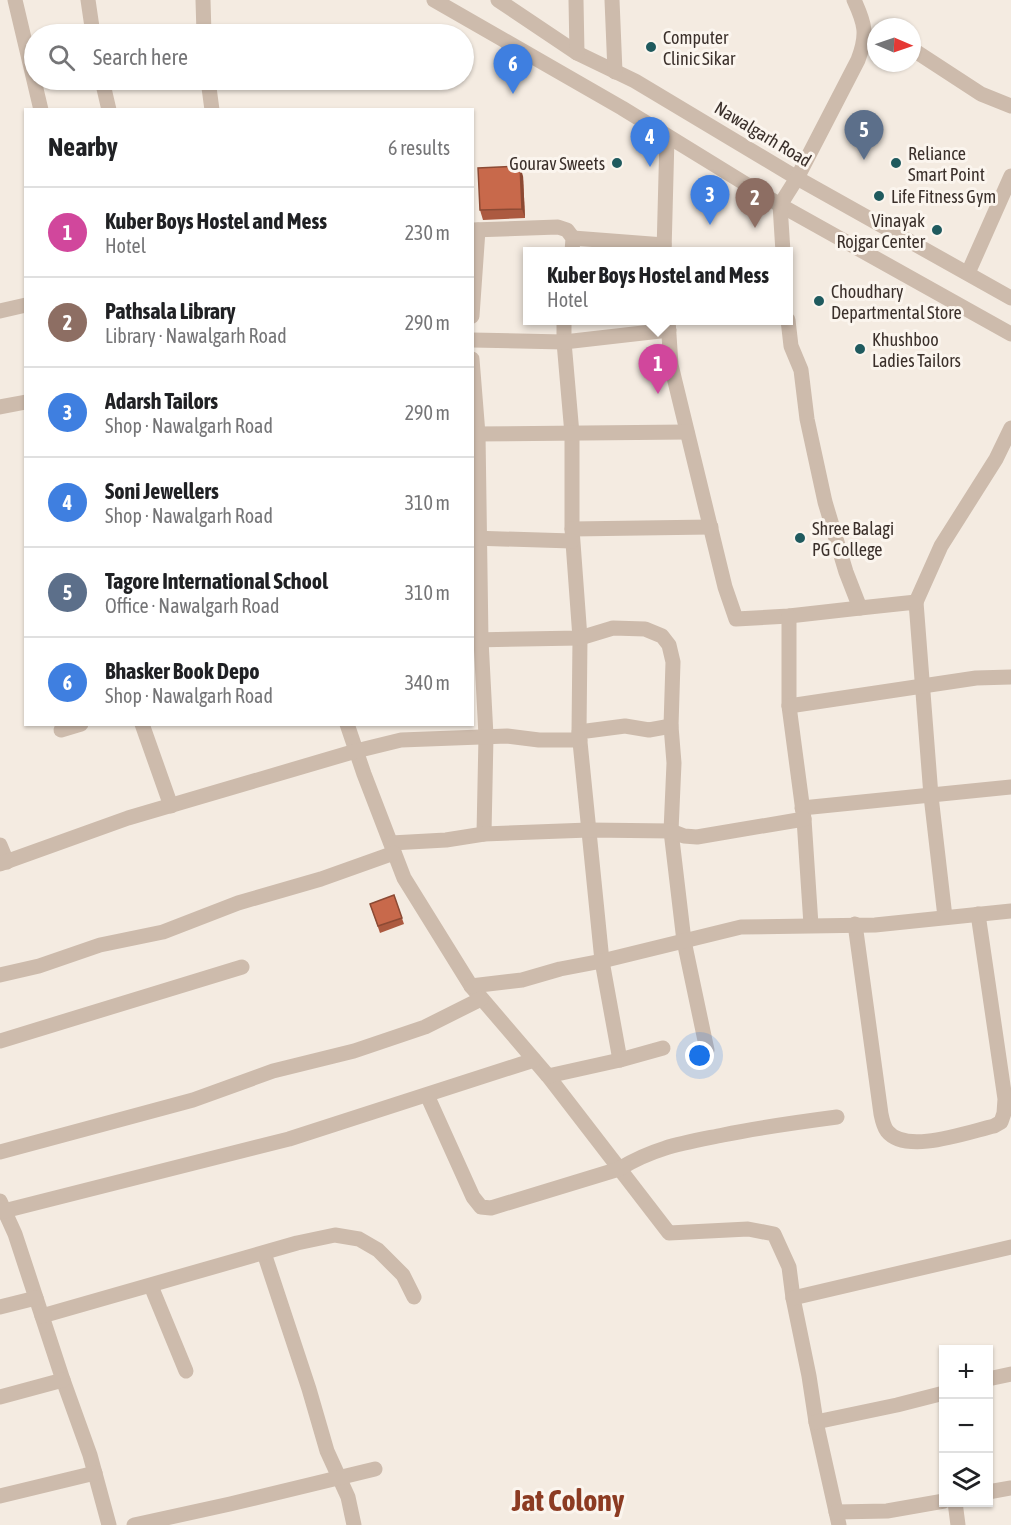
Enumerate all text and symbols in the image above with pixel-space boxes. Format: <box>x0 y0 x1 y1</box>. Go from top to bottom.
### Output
north arrow <box>867 18 921 72</box>
search box <box>24 24 474 90</box>
place label: Computer Clinic Sikar <box>663 27 736 69</box>
marker: Computer Clinic Sikar <box>644 40 658 54</box>
icon: search <box>45 41 78 74</box>
text: Search here <box>93 44 188 70</box>
pin: 6 <box>494 44 532 94</box>
street label: Nawalgarh Road <box>711 97 815 171</box>
pin: 5 <box>844 110 884 160</box>
pin: 4 <box>630 118 670 167</box>
text: Nearby <box>48 132 118 162</box>
text: 6 results <box>388 136 450 159</box>
place label: Reliance Smart Point <box>908 143 985 185</box>
place label: Gourav Sweets <box>509 153 605 174</box>
marker: Gourav Sweets <box>610 156 624 170</box>
marker: Reliance Smart Point <box>889 156 903 170</box>
pin: 3 <box>690 176 730 225</box>
pin: 2 <box>736 178 774 228</box>
place label: Life Fitness Gym <box>891 186 996 207</box>
marker: Life Fitness Gym <box>872 189 886 203</box>
text: Kuber Boys Hostel and Mess <box>105 208 327 234</box>
place label: Vinayak Rojgar Center <box>836 210 926 252</box>
text: 1 <box>63 221 72 244</box>
text: 230 m <box>405 221 450 244</box>
marker: Vinayak Rojgar Center <box>930 223 944 237</box>
text: Hotel <box>105 234 146 257</box>
popup <box>523 247 793 325</box>
text: Kuber Boys Hostel and Mess <box>547 262 769 288</box>
place label: Choudhary Departmental Store <box>831 281 962 323</box>
text: Hotel <box>547 288 588 311</box>
marker: Choudhary Departmental Store <box>812 294 826 308</box>
text: Pathsala Library <box>105 298 235 324</box>
text: 2 <box>63 311 72 334</box>
text: 290 m <box>405 311 450 334</box>
text: Library · Nawalgarh Road <box>105 324 287 347</box>
place label: Khushboo Ladies Tailors <box>872 329 961 371</box>
marker: Khushboo Ladies Tailors <box>853 342 867 356</box>
pin: 1 <box>638 344 678 394</box>
text: Adarsh Tailors <box>105 388 218 414</box>
text: 3 <box>63 401 72 424</box>
text: 290 m <box>405 401 450 424</box>
text: Shop · Nawalgarh Road <box>105 414 273 437</box>
text: Soni Jewellers <box>105 478 219 504</box>
text: 4 <box>63 491 72 514</box>
text: 310 m <box>405 491 450 514</box>
text: Shop · Nawalgarh Road <box>105 504 273 527</box>
place label: Shree Balagi PG College <box>812 518 894 560</box>
marker: Shree Balagi PG College <box>793 531 807 545</box>
text: Tagore International School <box>105 568 328 594</box>
text: 5 <box>63 581 72 604</box>
text: 310 m <box>405 581 450 604</box>
text: Office · Nawalgarh Road <box>105 594 280 617</box>
text: Bhasker Book Depo <box>105 658 260 684</box>
text: 6 <box>63 671 72 694</box>
text: 340 m <box>405 671 450 694</box>
text: Shop · Nawalgarh Road <box>105 684 273 707</box>
your location <box>685 1041 714 1070</box>
map controls <box>939 1345 993 1507</box>
button: + <box>939 1345 993 1399</box>
button: − <box>939 1399 993 1453</box>
button: layers <box>939 1453 993 1507</box>
district label: Jat Colony <box>511 1483 625 1517</box>

